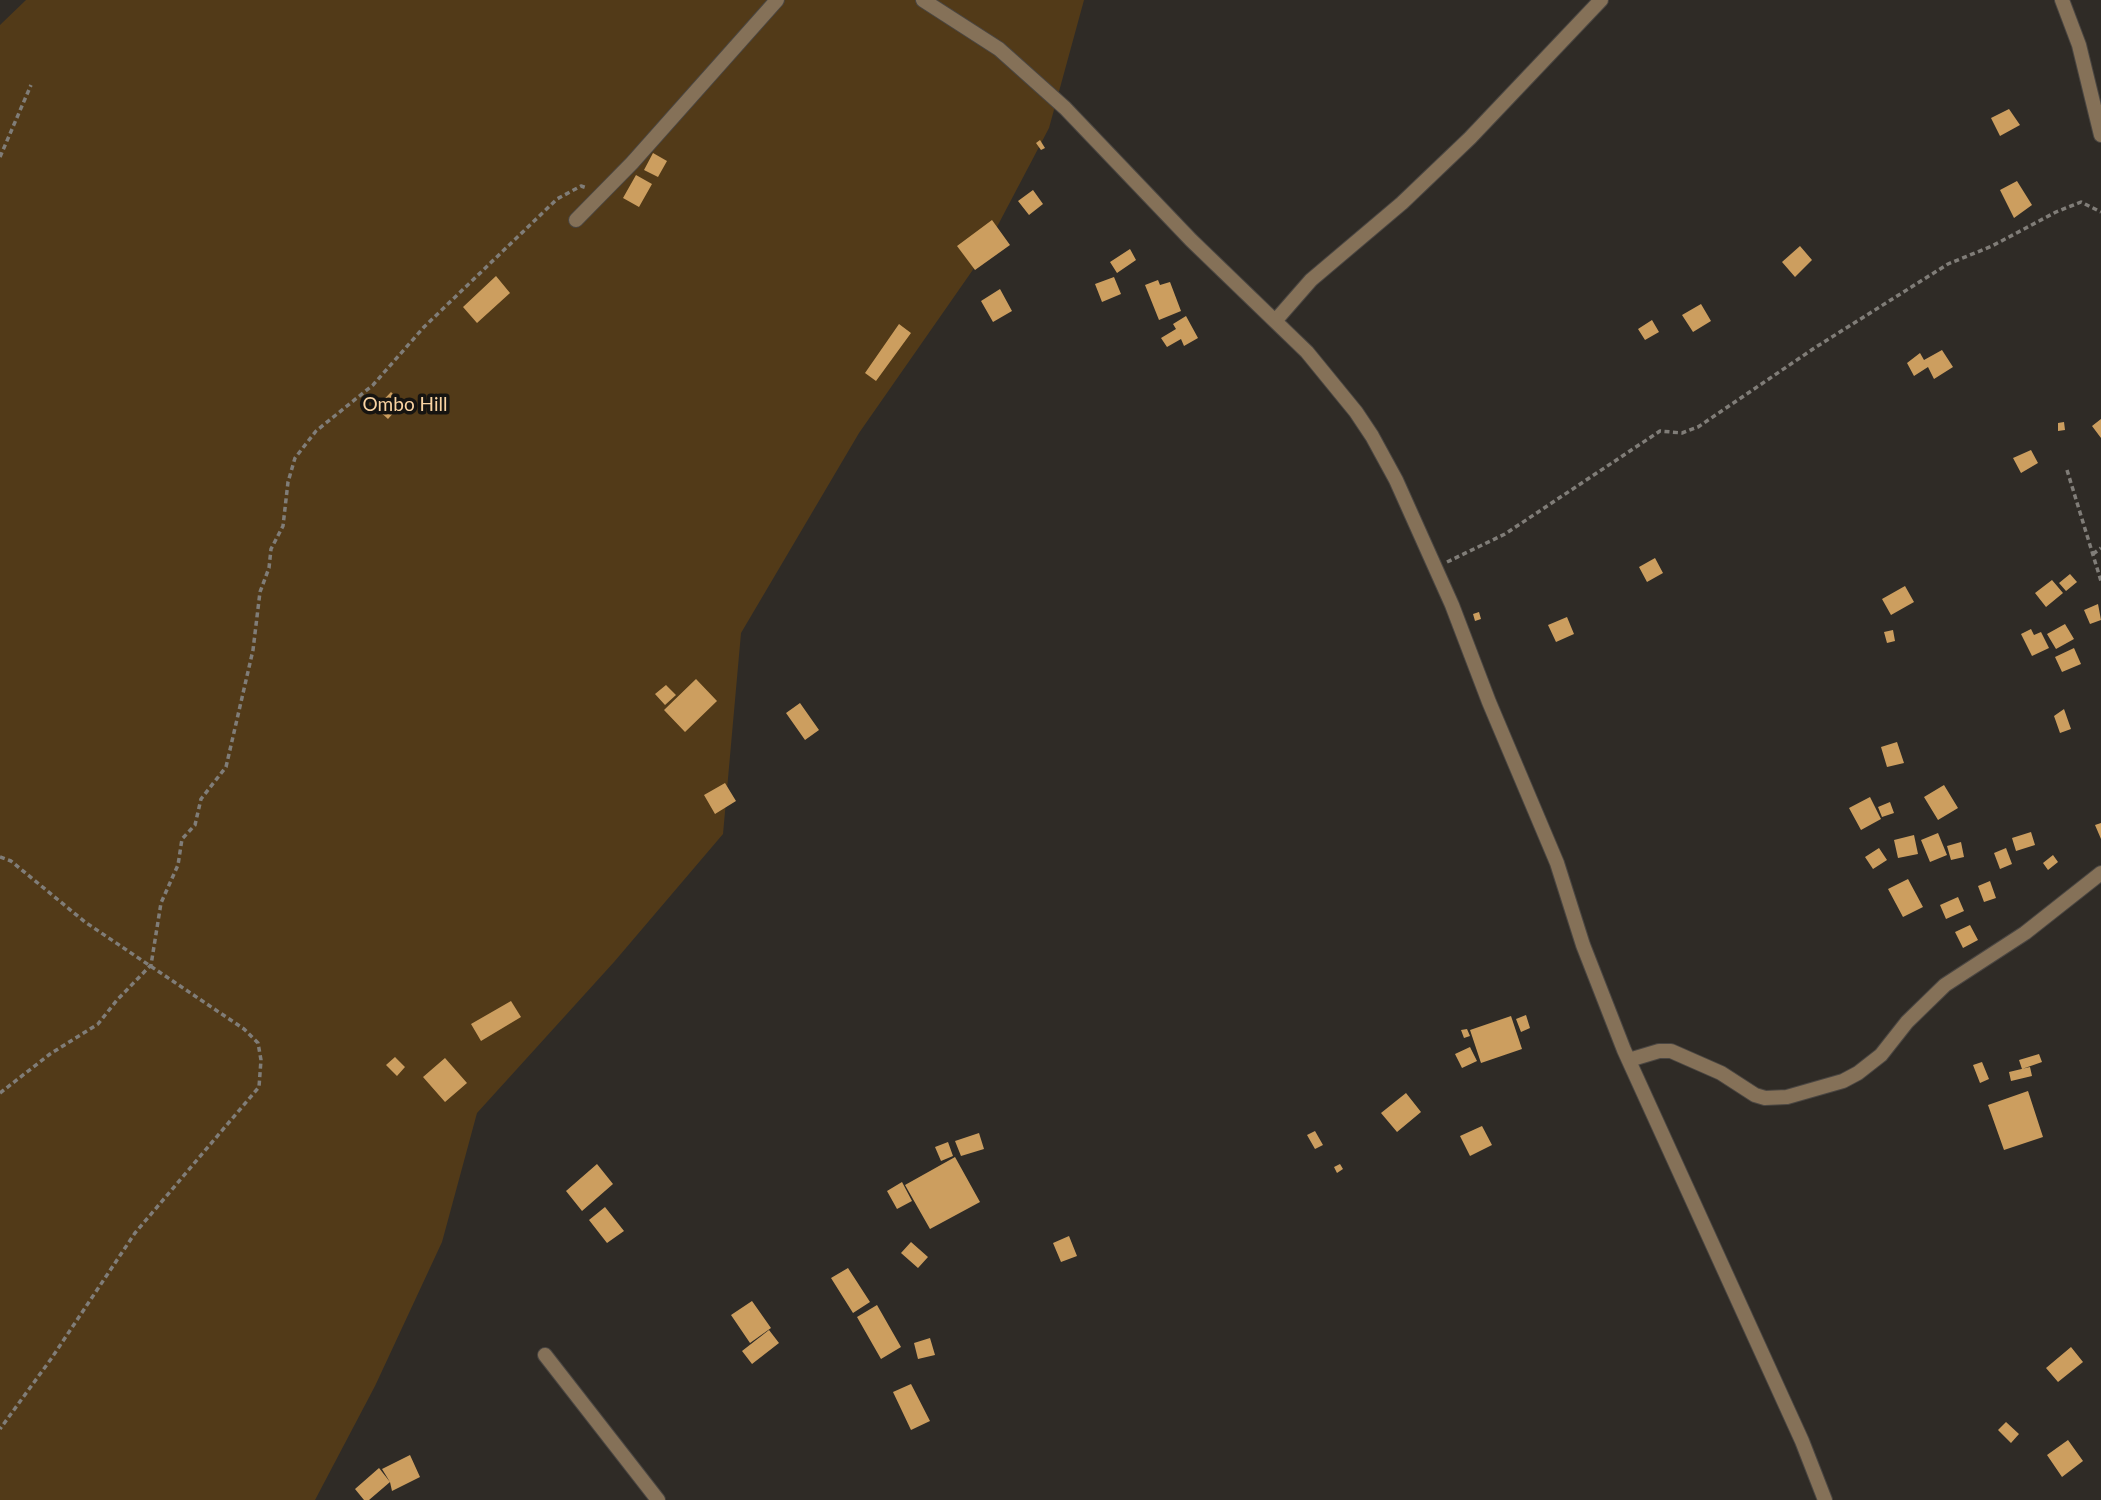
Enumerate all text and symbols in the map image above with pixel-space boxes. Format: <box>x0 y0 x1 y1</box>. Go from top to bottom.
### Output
park label: Ombo Hill <box>363 394 447 416</box>

